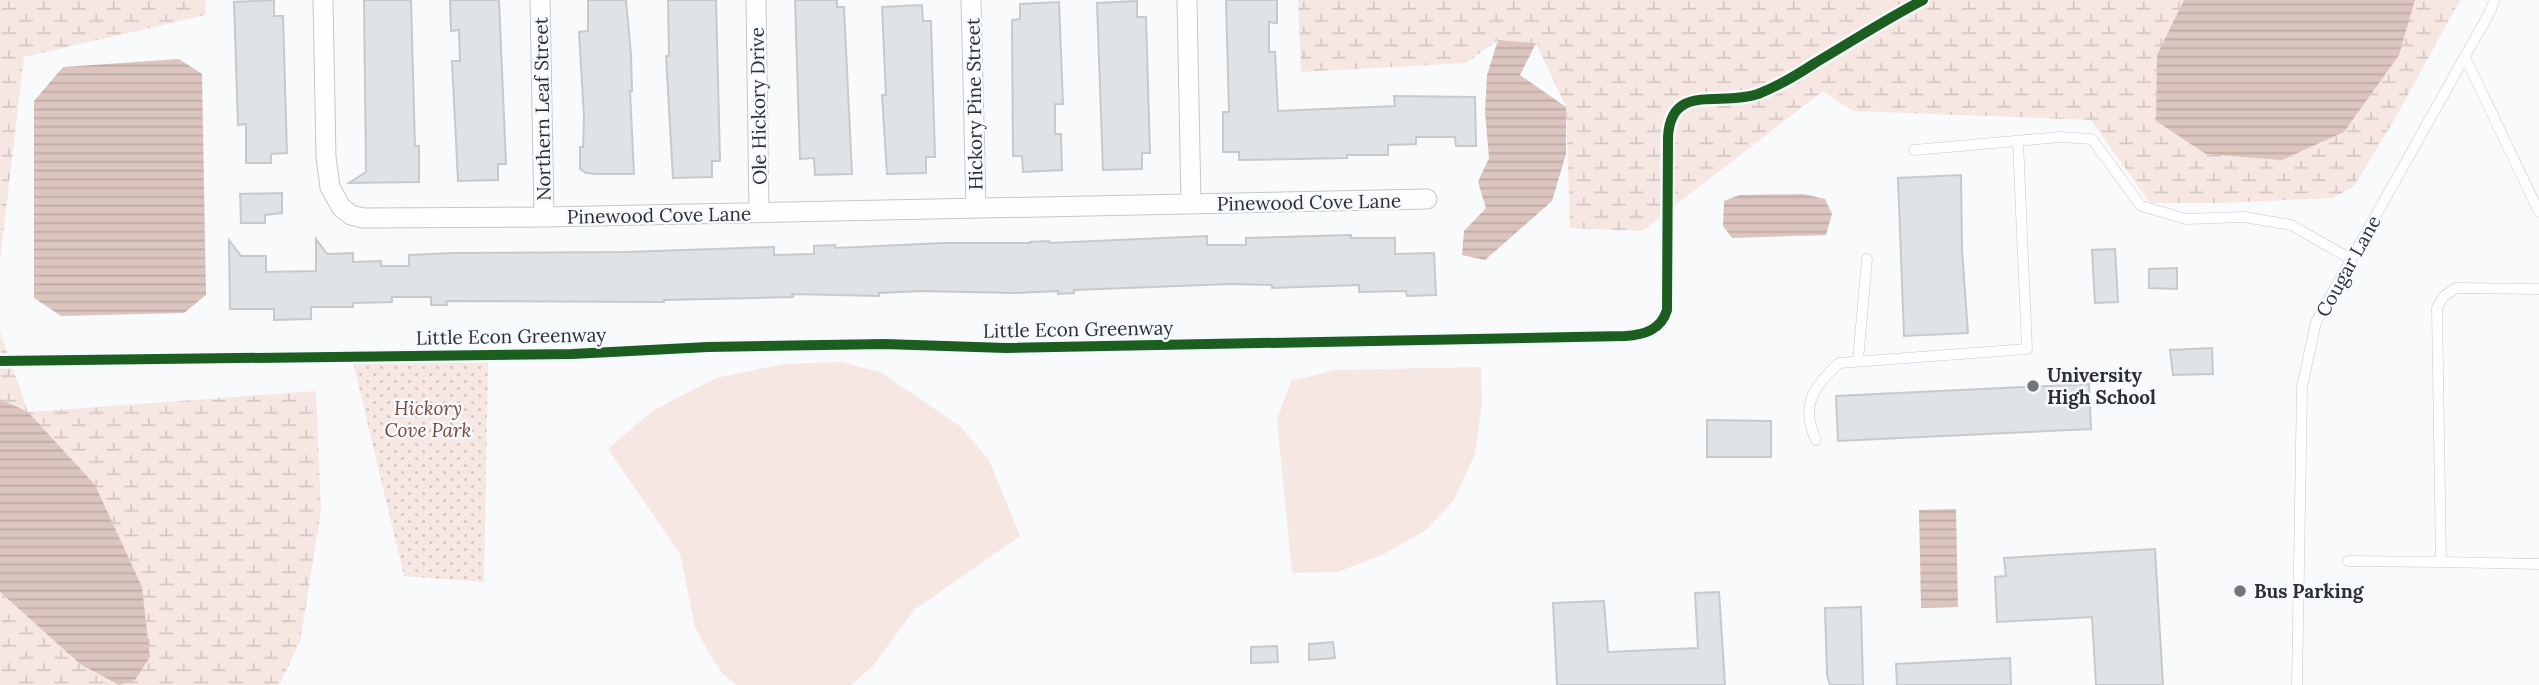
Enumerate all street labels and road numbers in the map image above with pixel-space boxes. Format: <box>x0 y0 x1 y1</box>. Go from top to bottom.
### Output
street label: Northern Leaf Street <box>528 16 556 201</box>
street label: Hickory Pine Street <box>960 17 988 190</box>
street label: Ole Hickory Drive <box>745 27 771 185</box>
street label: Pinewood Cove Lane <box>1217 188 1401 216</box>
street label: Pinewood Cove Lane <box>567 201 751 229</box>
street label: Cougar Lane <box>2310 211 2386 321</box>
street label: Little Econ Greenway <box>983 315 1173 343</box>
street label: Little Econ Greenway <box>416 322 606 350</box>

